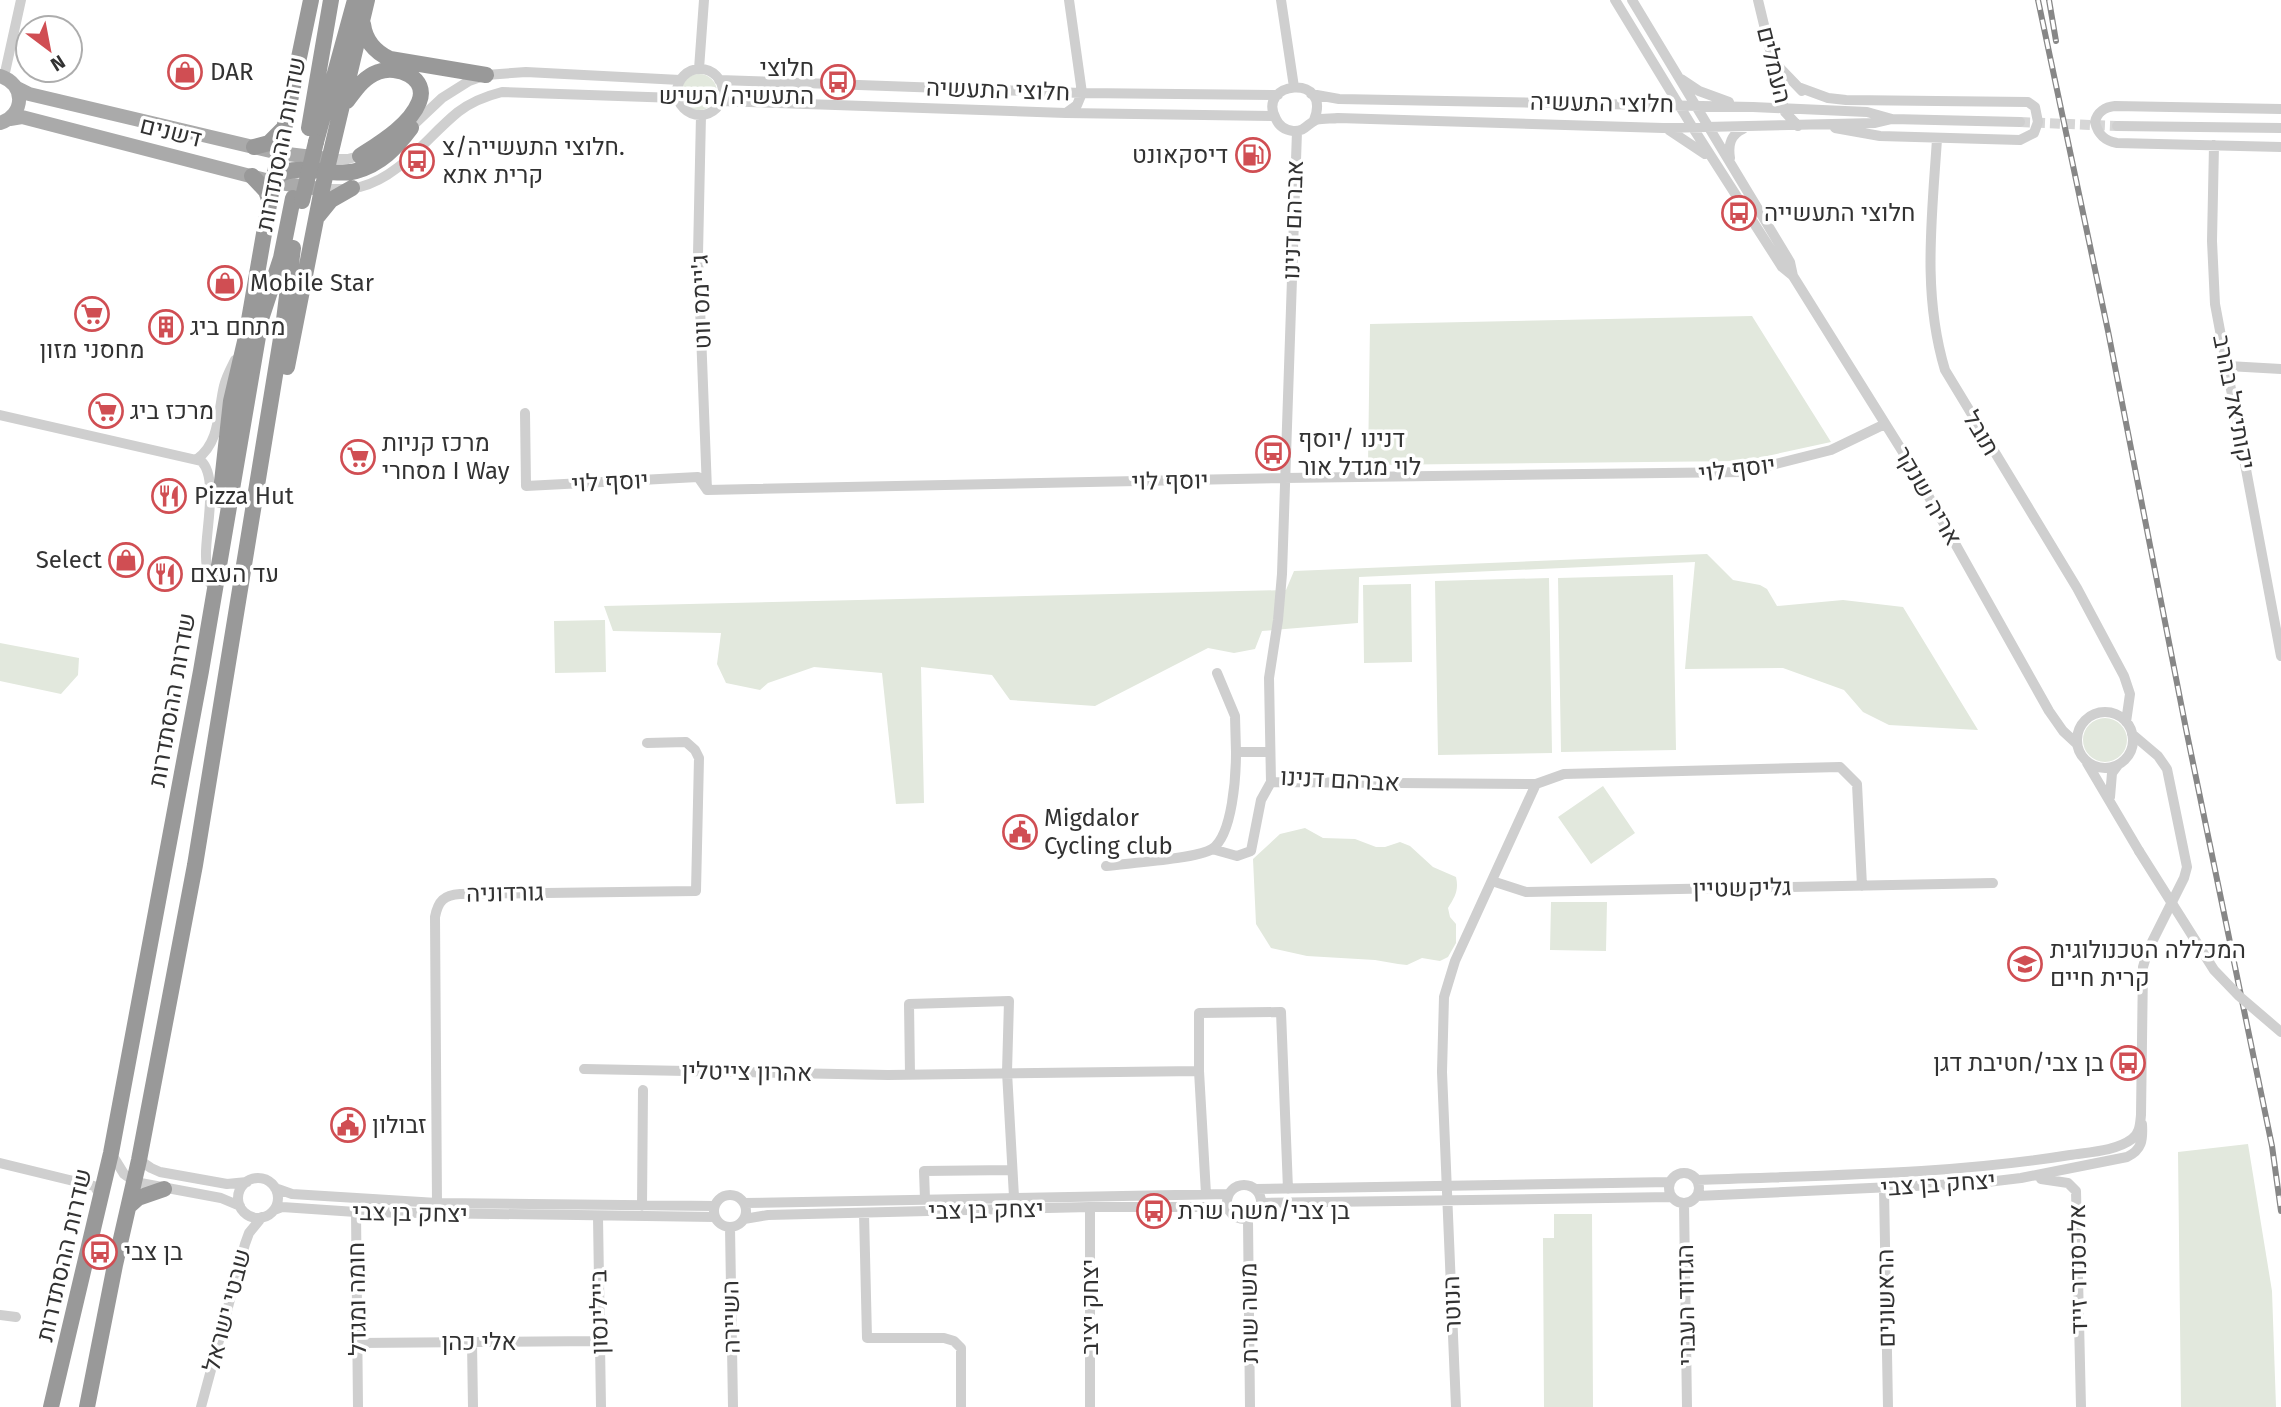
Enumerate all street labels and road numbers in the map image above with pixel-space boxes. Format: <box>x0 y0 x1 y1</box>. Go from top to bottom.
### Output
street label: העמלים <box>1751 24 1797 106</box>
street label: שדרות ההסתדרות <box>250 55 312 233</box>
street label: חלוצי התעשיה <box>926 73 1070 107</box>
street label: חלוצי התעשיה <box>1530 88 1674 118</box>
street label: דשנים <box>137 111 205 153</box>
street label: אברהם דנינו <box>1277 160 1309 280</box>
street label: ג'יימס ווט <box>685 254 717 350</box>
street label: יקותיאל בהרב <box>2207 332 2261 472</box>
street label: תובל <box>1957 406 2005 460</box>
street label: אריה שנקר <box>1889 442 1967 550</box>
street label: יוסף לוי <box>1697 450 1777 488</box>
street label: יוסף לוי <box>571 466 649 498</box>
street label: יוסף לוי <box>1131 466 1209 496</box>
street label: שדרות ההסתדרות <box>143 611 201 789</box>
street label: אברהם דנינו <box>1279 763 1401 797</box>
street label: גליקשטיין <box>1692 873 1792 903</box>
street label: גורדוניה <box>466 878 544 908</box>
street label: אהרון צייטלין <box>682 1057 812 1087</box>
street label: שדרות ההסתדרות <box>30 1166 98 1344</box>
street label: יצחק בן צבי <box>1880 1166 1996 1202</box>
street label: יצחק בן צבי <box>928 1195 1044 1225</box>
street label: יצחק בן צבי <box>352 1198 468 1228</box>
street label: אלכסנדר זייד <box>2063 1203 2093 1335</box>
street label: חומה ומגדל <box>342 1242 372 1356</box>
street label: הגדוד העברי <box>1671 1244 1701 1366</box>
street label: שבטי ישראל <box>197 1246 257 1374</box>
street label: הראשונים <box>1871 1248 1901 1348</box>
street label: יצחק יציב <box>1076 1259 1104 1355</box>
street label: משה שרת <box>1234 1262 1264 1364</box>
street label: ביילינסון <box>584 1269 614 1355</box>
street label: הנוטר <box>1437 1275 1467 1333</box>
street label: השיירה <box>716 1280 746 1354</box>
street label: אלי כהן <box>441 1328 517 1356</box>

